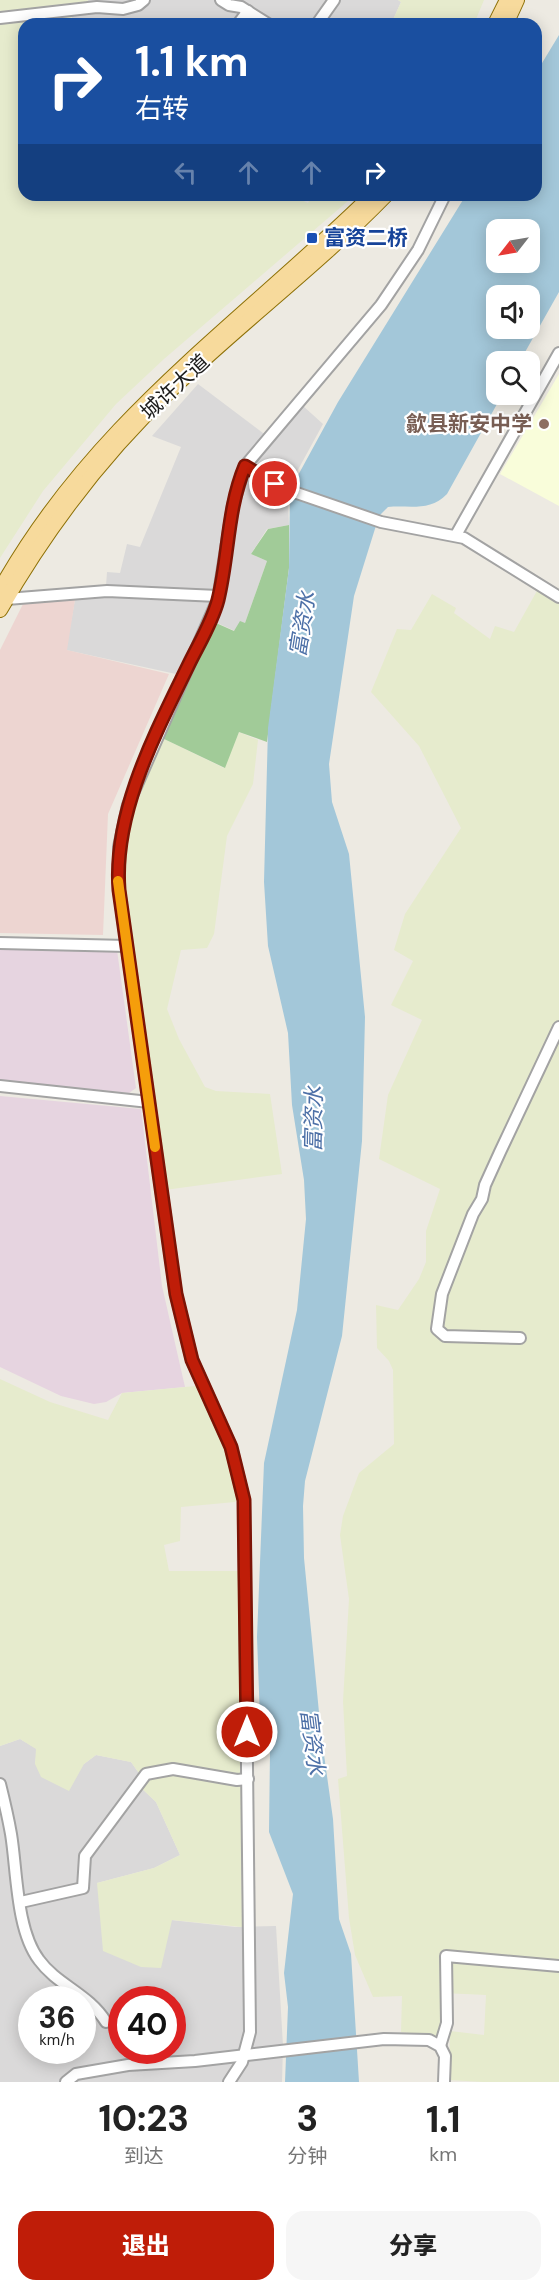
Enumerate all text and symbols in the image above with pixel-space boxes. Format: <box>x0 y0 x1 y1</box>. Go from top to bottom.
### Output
text: 1.1 km <box>135 34 248 89</box>
icon: right <box>36 42 114 120</box>
text: 右转 <box>135 91 189 126</box>
icon: left <box>169 156 202 189</box>
icon: ahead <box>232 156 265 189</box>
icon: ahead <box>295 156 328 189</box>
icon: right <box>358 156 391 189</box>
north arrow <box>486 219 540 273</box>
map controls <box>486 219 540 405</box>
place label: 富资二桥 <box>324 224 408 252</box>
marker: 富资二桥 <box>305 231 319 245</box>
button: sound <box>486 285 540 339</box>
street label: 城许大道 <box>135 348 215 426</box>
button: search <box>486 351 540 405</box>
place label: 歙县新安中学 <box>406 410 532 438</box>
marker: 歙县新安中学 <box>537 417 551 431</box>
pin <box>249 458 300 509</box>
icon: arrive <box>258 467 291 500</box>
water label: 富资水 <box>283 588 322 659</box>
water label: 富资水 <box>298 1085 329 1152</box>
position arrow <box>215 1700 279 1764</box>
water label: 富资水 <box>294 1708 331 1778</box>
speed limit sign: 40 <box>108 1986 186 2064</box>
text: 36 <box>38 1998 76 2037</box>
text: km/h <box>39 2030 75 2050</box>
text: 10:23 <box>98 2095 189 2142</box>
text: 3 <box>297 2095 318 2142</box>
text: 1.1 <box>426 2096 461 2143</box>
text: km <box>429 2141 457 2167</box>
text: 到达 <box>124 2143 164 2169</box>
text: 分钟 <box>287 2143 327 2169</box>
button: 退出 <box>18 2211 274 2280</box>
button: 分享 <box>286 2211 541 2280</box>

